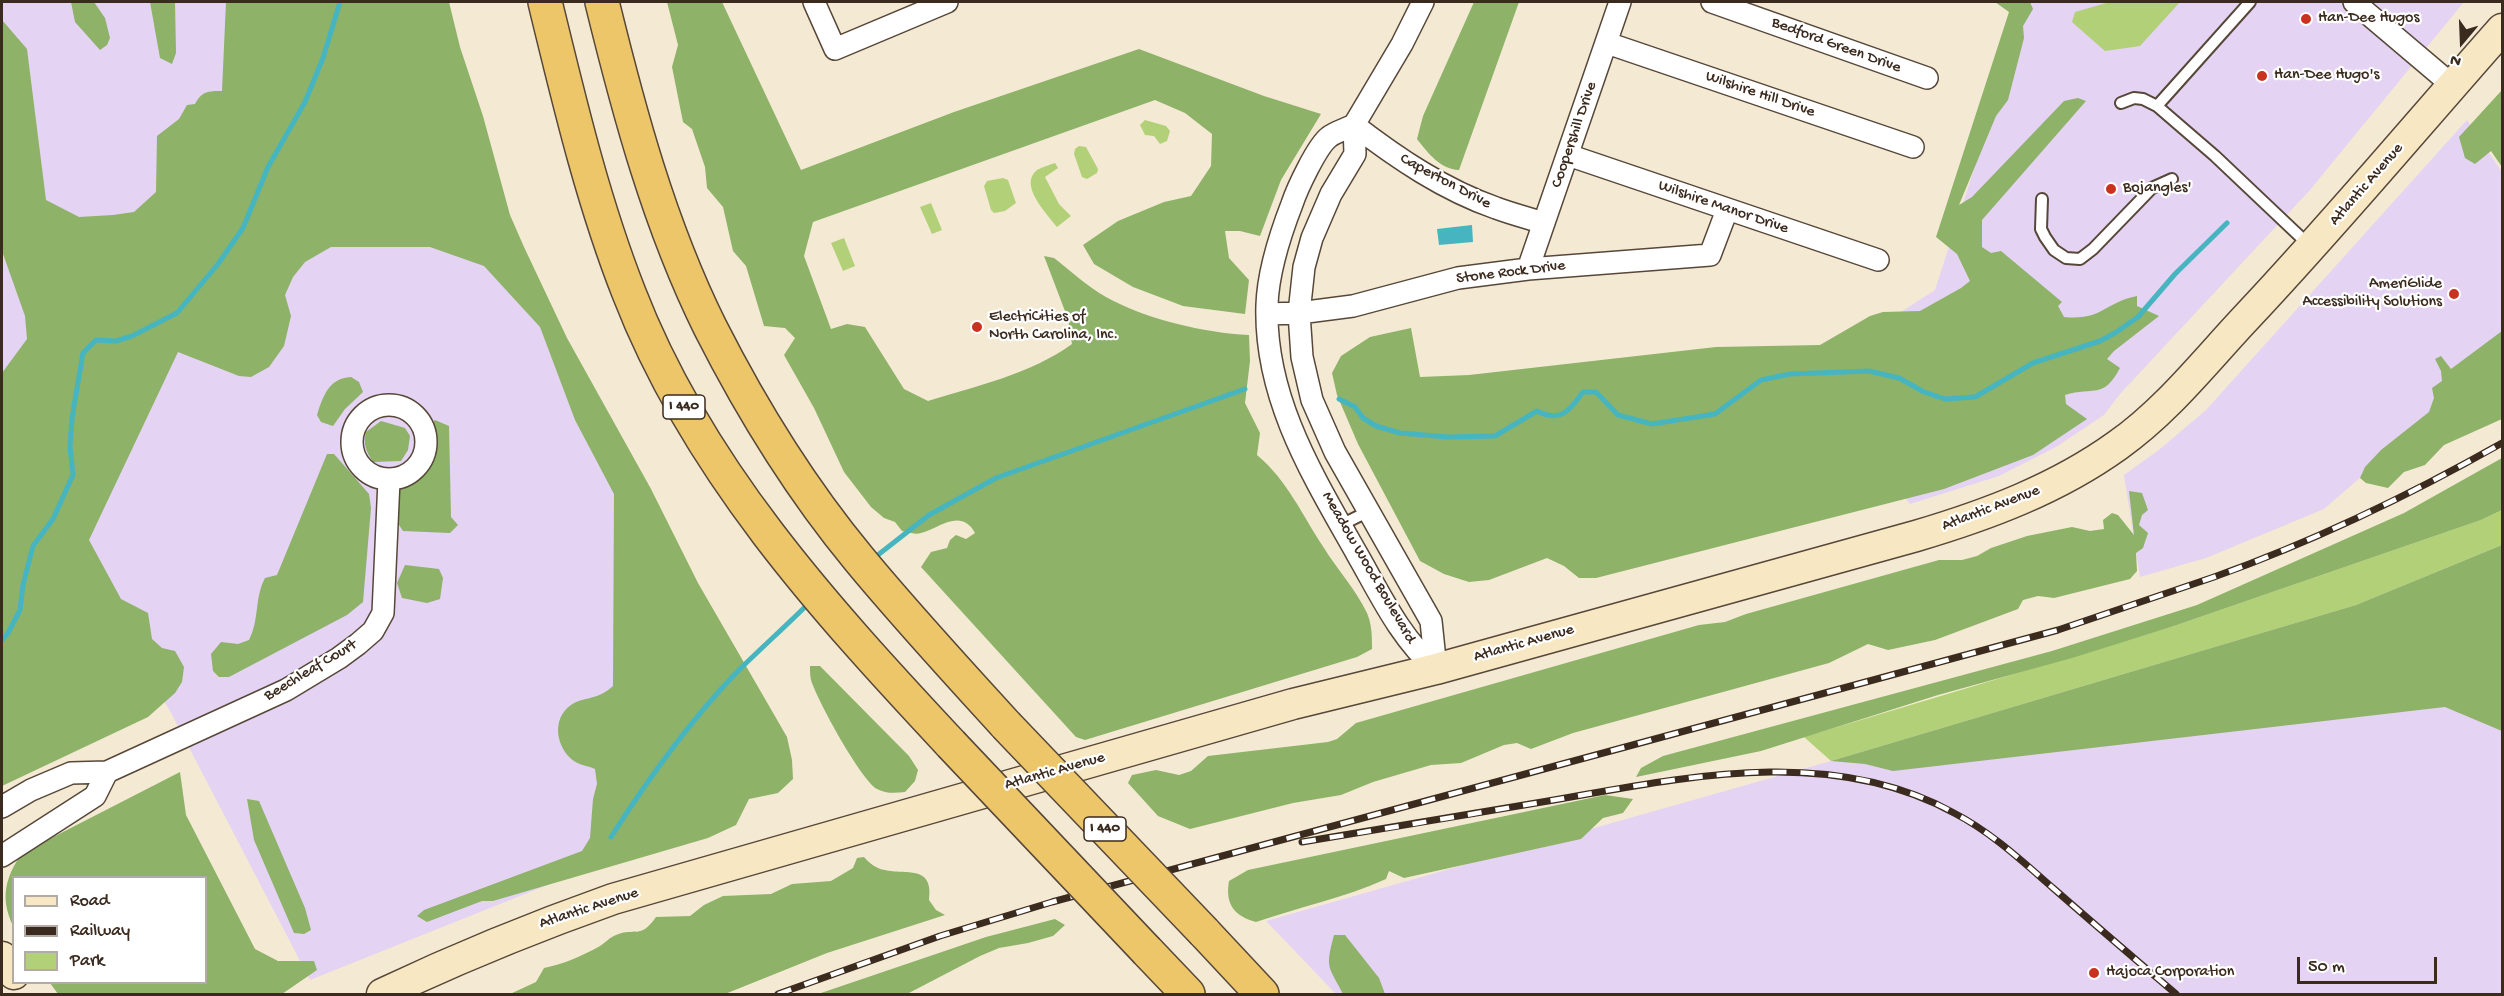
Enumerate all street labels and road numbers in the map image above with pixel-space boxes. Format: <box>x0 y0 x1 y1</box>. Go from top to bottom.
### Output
street label: Bedford Green Drive <box>1769 14 1903 78</box>
street label: Wilshire Hill Drive <box>1703 67 1817 123</box>
street label: Coopershill Drive <box>1548 80 1602 190</box>
street label: Atlantic Avenue <box>2326 140 2408 230</box>
street label: Caperton Drive <box>1396 150 1494 214</box>
street label: Wilshire Manor Drive <box>1655 177 1791 239</box>
street label: Stone Rock Drive <box>1455 257 1567 289</box>
road number: I 440 <box>663 395 705 419</box>
street label: Atlantic Avenue <box>1939 482 2043 536</box>
street label: Meadow Wood Boulevard <box>1317 489 1419 647</box>
street label: Atlantic Avenue <box>1472 621 1576 667</box>
street label: Beechleaf Court <box>261 636 361 706</box>
street label: Atlantic Avenue <box>1003 749 1107 795</box>
road number: I 440 <box>1084 817 1126 841</box>
street label: Atlantic Avenue <box>537 884 641 934</box>

